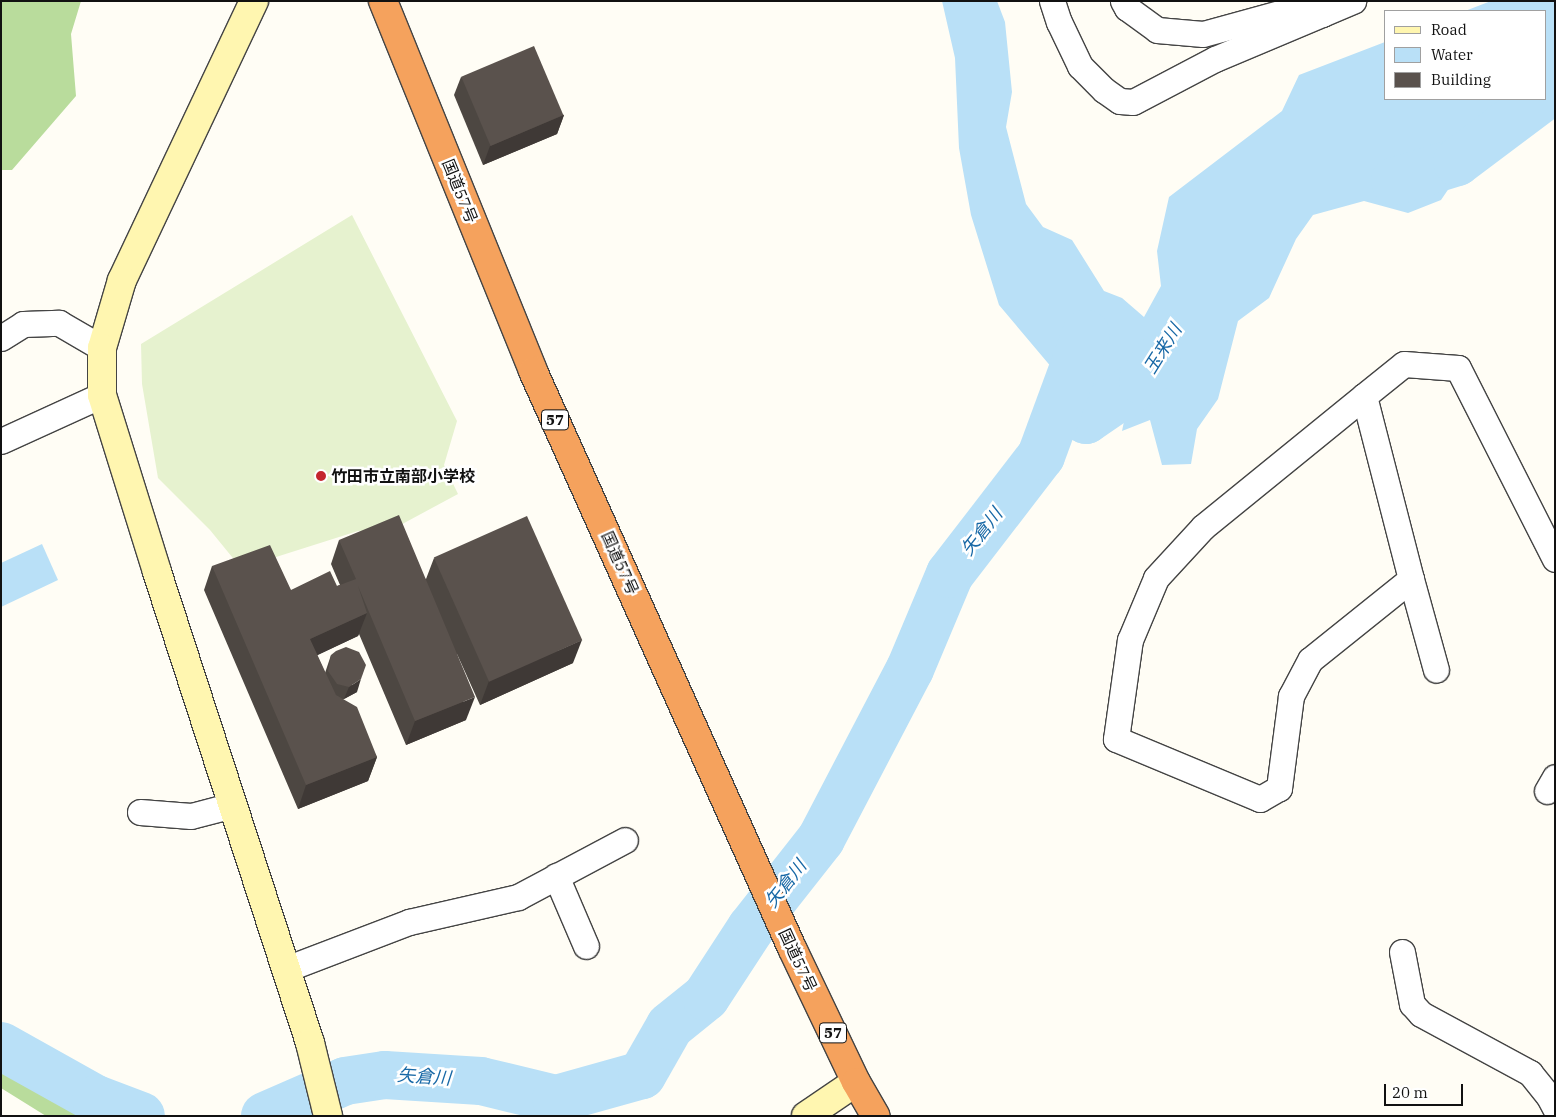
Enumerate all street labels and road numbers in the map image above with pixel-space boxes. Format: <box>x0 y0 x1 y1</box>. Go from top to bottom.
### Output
street label: 国道57号 <box>439 156 481 226</box>
road number: 57 <box>540 408 570 432</box>
street label: 国道57号 <box>598 528 642 598</box>
street label: 国道57号 <box>775 925 821 995</box>
road number: 57 <box>818 1020 848 1046</box>

